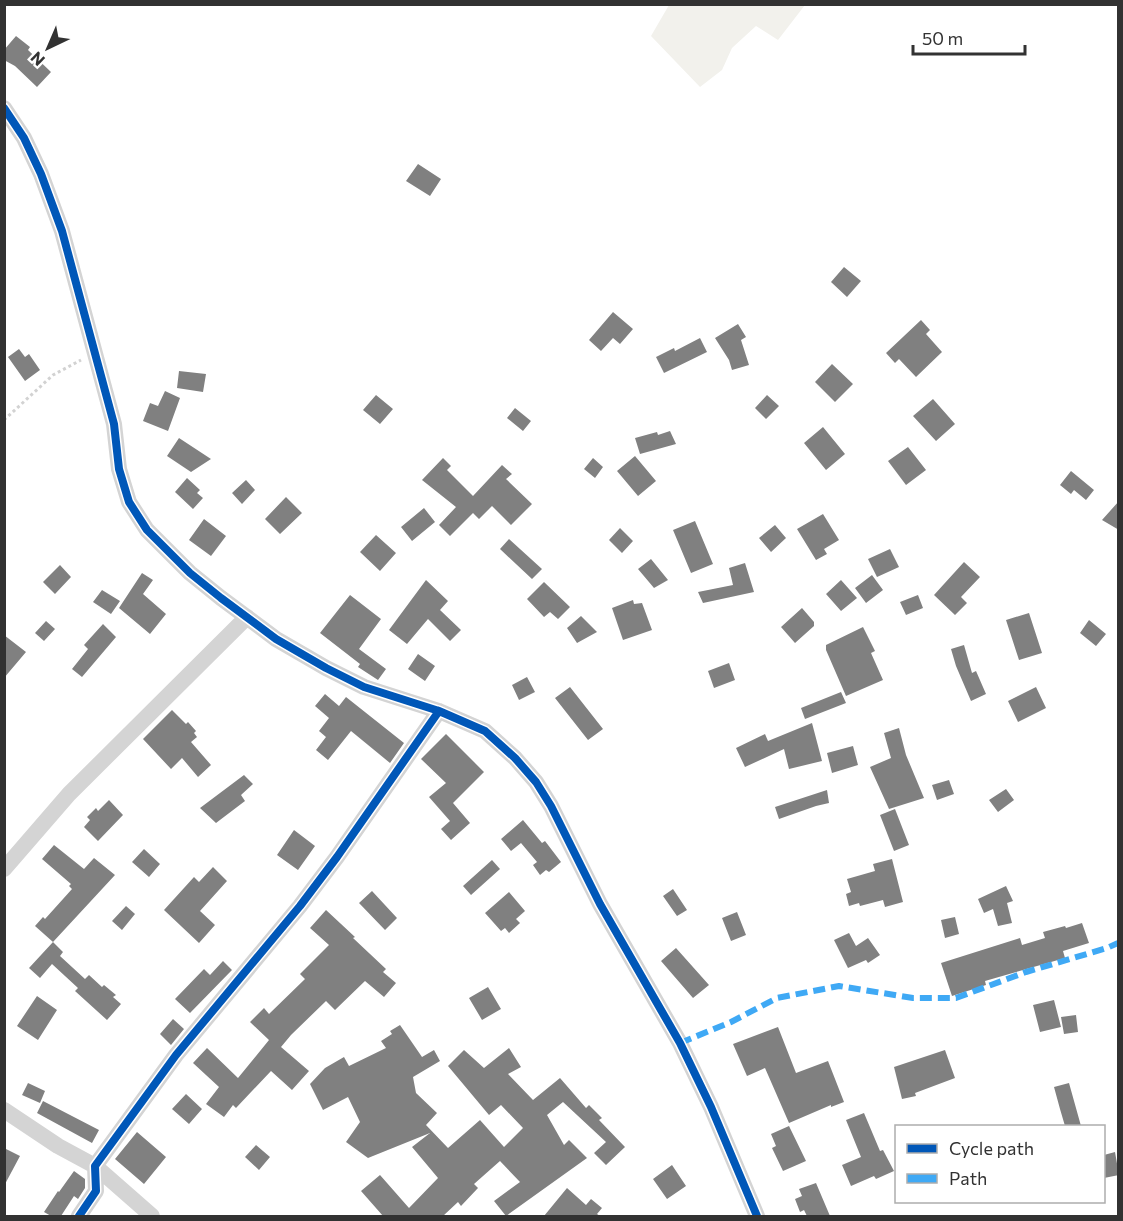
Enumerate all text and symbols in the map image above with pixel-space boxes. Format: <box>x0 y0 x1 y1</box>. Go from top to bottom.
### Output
north arrow <box>18 18 78 78</box>
scale bar <box>913 18 1026 56</box>
text: 50 m <box>922 27 963 49</box>
text: N <box>26 48 48 70</box>
legend <box>895 1125 1105 1203</box>
text: Cycle path <box>949 1137 1034 1159</box>
text: Path <box>949 1167 987 1189</box>

